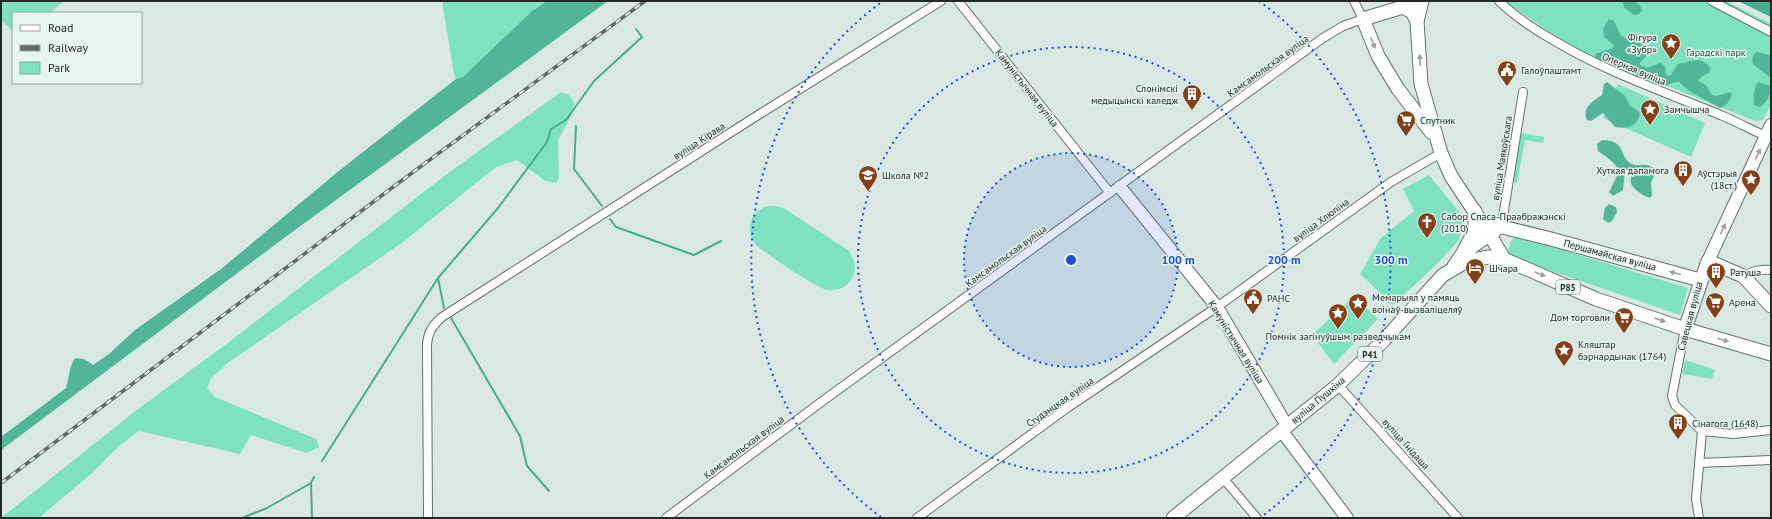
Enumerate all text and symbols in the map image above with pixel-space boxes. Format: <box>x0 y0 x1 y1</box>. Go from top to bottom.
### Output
legend <box>12 12 142 84</box>
text: Road <box>48 20 73 35</box>
place label: Фігура «Зубр» <box>1627 31 1657 56</box>
street label: Камсамольская вуліца <box>1225 32 1311 100</box>
place icon: Фігура «Зубр» <box>1660 32 1682 60</box>
one-way arrow <box>1370 38 1376 50</box>
text: Railway <box>48 40 88 55</box>
street label: Камуністычная вуліца <box>992 46 1062 130</box>
park label: Гарадскі парк <box>1686 46 1746 59</box>
street label: Оперная вуліца <box>1600 50 1668 88</box>
one-way arrow <box>1416 54 1423 66</box>
public building icon: Галоўпаштамт <box>1496 59 1518 87</box>
text: Park <box>48 60 70 75</box>
place label: Галоўпаштамт <box>1521 64 1581 77</box>
place label: Слонімскі медыцынскі каледж <box>1091 82 1178 107</box>
building icon: Слонімскі медыцынскі каледж <box>1181 83 1203 111</box>
place icon: Замчышча <box>1639 98 1661 126</box>
place label: Замчышча <box>1664 103 1710 116</box>
supermarket icon: Спутник <box>1395 109 1417 137</box>
place label: Спутник <box>1420 114 1456 127</box>
street label: вуліца Маякоўскага <box>1489 115 1515 201</box>
street label: вуліца Кірава <box>671 119 727 163</box>
one-way arrow <box>1755 147 1761 159</box>
building icon: Хуткая дапамога <box>1672 159 1694 187</box>
school or university icon: Школа №2 <box>857 164 879 192</box>
place label: Хуткая дапамога <box>1596 164 1669 177</box>
place label: Аўстэрыя (18ст.) <box>1697 167 1737 192</box>
place icon: Аўстэрыя (18ст.) <box>1740 168 1762 196</box>
place label: Школа №2 <box>882 169 929 182</box>
street label: вуліца Хлюпіна <box>1290 195 1352 245</box>
place label: Сабор Спаса-Праабражэнскі (2010) <box>1441 210 1566 235</box>
church icon: Сабор Спаса-Праабражэнскі (2010) <box>1416 211 1438 239</box>
street label: Камсамольская вуліца <box>963 222 1049 290</box>
one-way arrow <box>1720 223 1726 234</box>
street label: Першамайская вуліца <box>1562 236 1658 274</box>
text: 100 m <box>1161 252 1195 267</box>
text: 200 m <box>1267 252 1301 267</box>
text: 300 m <box>1374 252 1408 267</box>
centre of rings <box>1064 253 1078 267</box>
hotel icon: Шчара <box>1464 257 1486 285</box>
building icon: Ратуша <box>1705 261 1727 289</box>
place label: Шчара <box>1489 262 1518 275</box>
place label: Ратуша <box>1730 266 1761 279</box>
one-way arrow <box>1668 270 1680 276</box>
one-way arrow <box>1534 271 1545 277</box>
road number: Р85 <box>1556 280 1580 294</box>
street label: Савецкая вуліца <box>1675 280 1705 352</box>
public building icon: РАНС <box>1242 287 1264 315</box>
place label: Мемарыял у памяць воінаў-вызваліцеляў <box>1372 291 1462 316</box>
supermarket icon: Арена <box>1704 291 1726 319</box>
place label: РАНС <box>1267 292 1291 305</box>
place icon: Мемарыял у памяць воінаў-вызваліцеляў <box>1347 292 1369 320</box>
place label: Арена <box>1729 296 1756 309</box>
street label: Камуністычная вуліца <box>1205 298 1267 386</box>
place icon: Помнік загінуўшым разведчыкам <box>1327 302 1349 330</box>
supermarket icon: Дом торговли <box>1613 306 1635 334</box>
place label: Дом торговли <box>1550 311 1610 324</box>
one-way arrow <box>1654 317 1666 323</box>
place label: Помнік загінуўшым разведчыкам <box>1265 330 1411 343</box>
one-way arrow <box>1717 337 1729 343</box>
place label: Кляштар бэрнардынак (1764) <box>1578 338 1667 363</box>
place icon: Кляштар бэрнардынак (1764) <box>1553 339 1575 367</box>
road number: Р41 <box>1358 347 1382 361</box>
street label: Студэнцкая вуліца <box>1024 374 1096 430</box>
street label: вуліца Пушкіна <box>1288 374 1348 426</box>
street label: Камсамольская вуліца <box>701 412 787 482</box>
building icon: Сінагога (1648) <box>1667 412 1689 440</box>
street label: вуліца Гнідаша <box>1380 416 1432 472</box>
place label: Сінагога (1648) <box>1692 417 1759 430</box>

